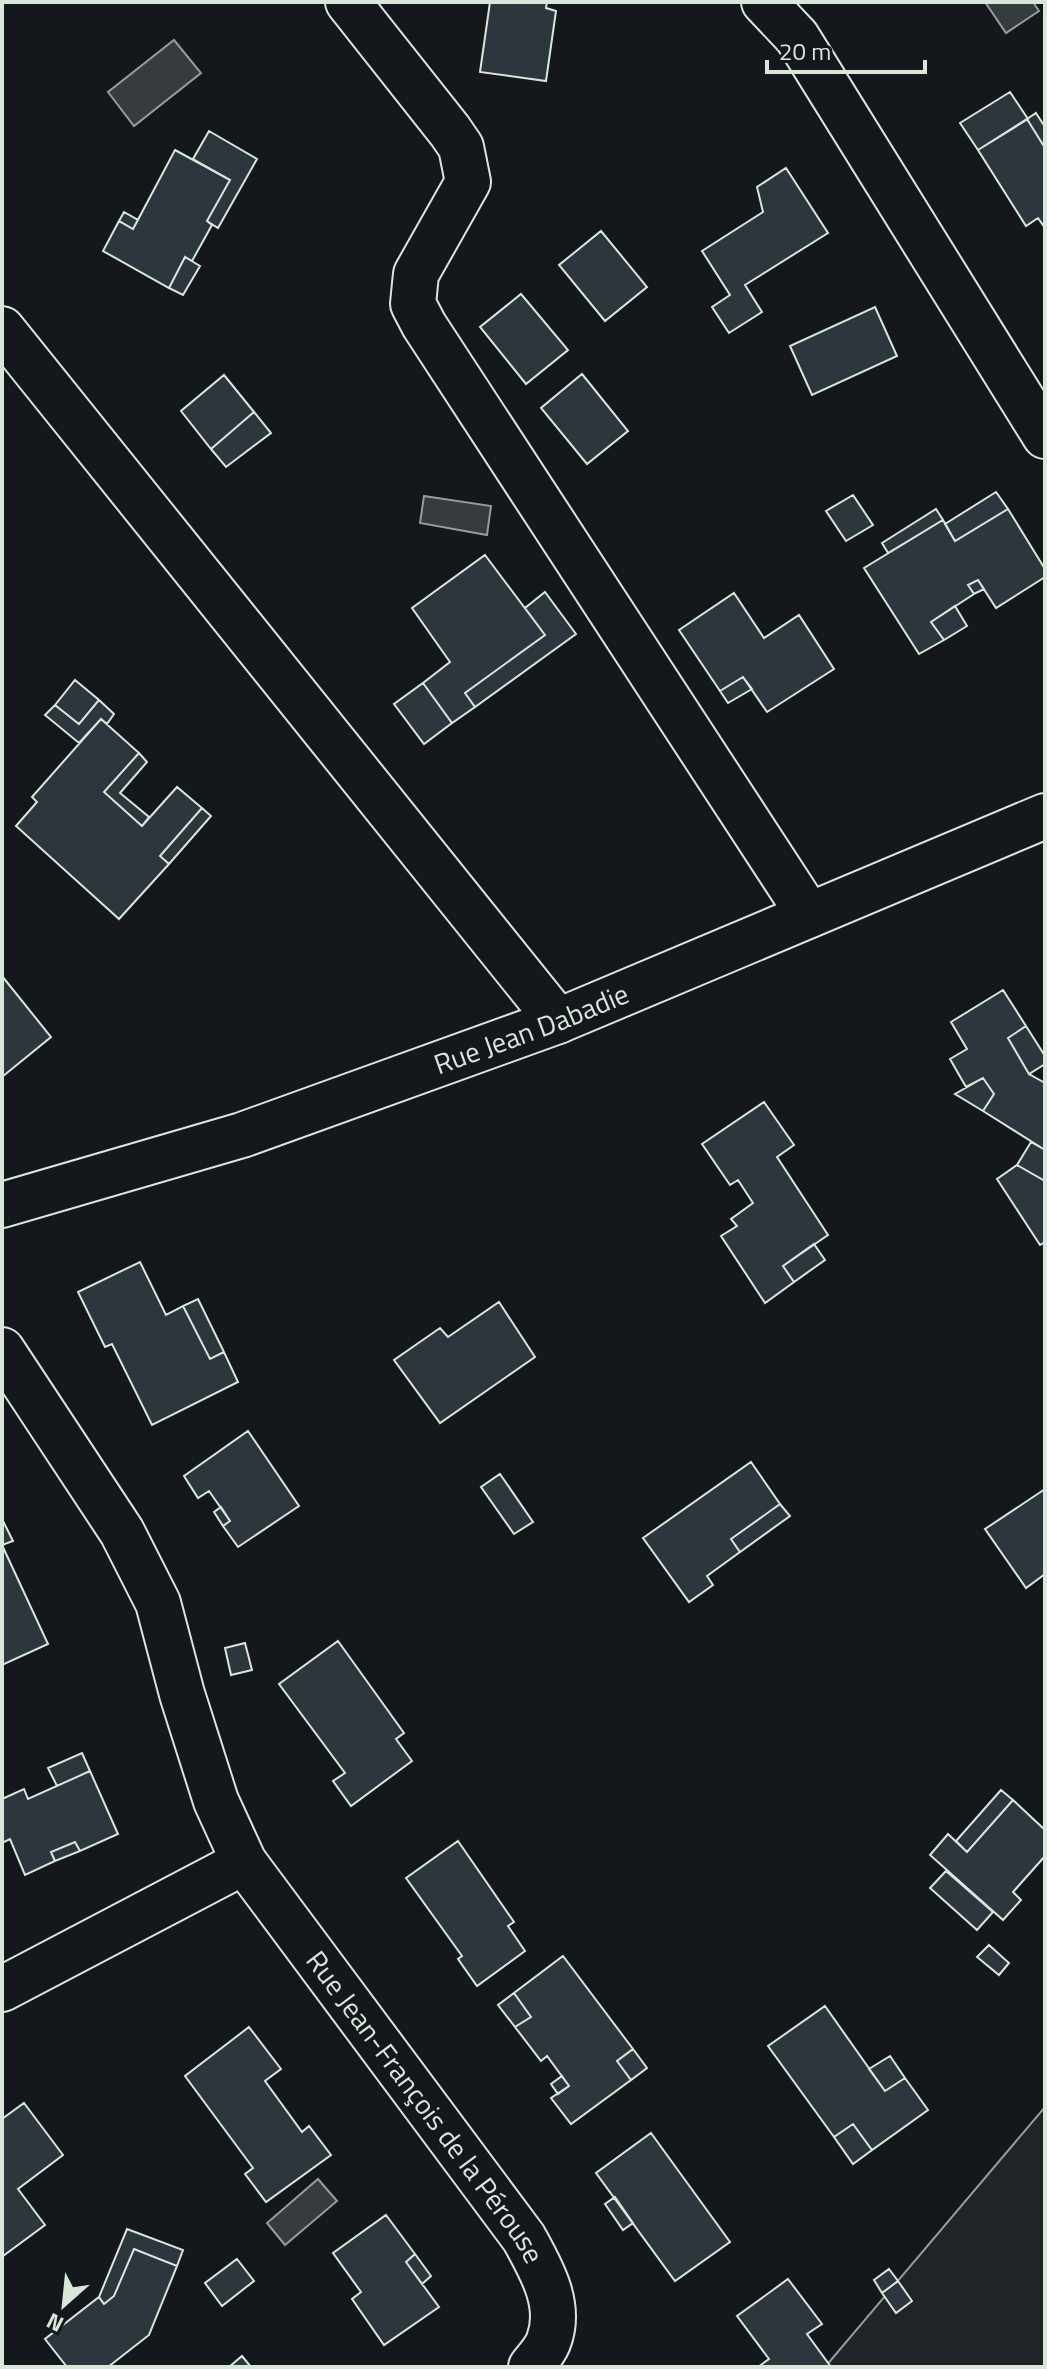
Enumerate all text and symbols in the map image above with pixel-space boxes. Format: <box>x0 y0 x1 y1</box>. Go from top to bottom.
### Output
scale bar <box>767 24 925 74</box>
text: 20 m <box>779 33 831 69</box>
street label: Rue Jean Dabadie <box>428 972 635 1085</box>
street label: Rue Jean-François de la Pérouse <box>296 1941 556 2271</box>
north arrow <box>24 2265 104 2345</box>
text: N <box>40 2304 69 2341</box>

